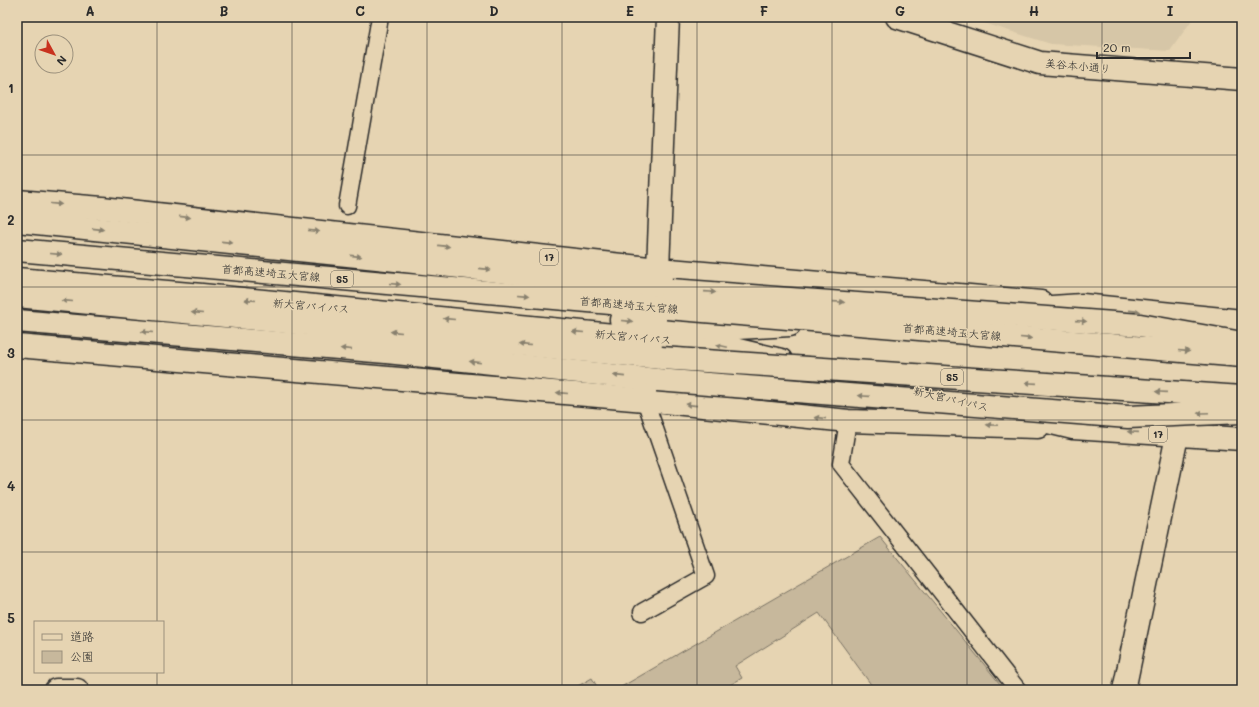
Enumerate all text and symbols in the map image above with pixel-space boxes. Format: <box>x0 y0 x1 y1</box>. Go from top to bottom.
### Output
text: A <box>85 2 95 19</box>
text: B <box>220 2 229 19</box>
text: C <box>355 2 365 19</box>
text: D <box>489 2 499 19</box>
text: E <box>626 2 634 19</box>
text: F <box>760 2 768 19</box>
text: G <box>895 2 905 19</box>
text: H <box>1029 2 1039 19</box>
text: I <box>1167 2 1174 19</box>
north arrow <box>34 34 74 74</box>
scale bar <box>1097 34 1190 60</box>
text: 20 m <box>1103 39 1131 55</box>
text: N <box>54 53 70 69</box>
street label: 美谷本小通り <box>1045 55 1112 76</box>
text: 1 <box>8 79 14 96</box>
one-way arrow <box>50 201 62 208</box>
text: 2 <box>7 211 15 228</box>
one-way arrow <box>179 214 191 220</box>
one-way arrow <box>92 226 104 232</box>
one-way arrow <box>308 228 320 235</box>
one-way arrow <box>221 239 233 246</box>
one-way arrow <box>438 242 450 249</box>
road number: 17 <box>540 249 558 265</box>
one-way arrow <box>50 251 62 257</box>
one-way arrow <box>350 252 362 259</box>
street label: 首都高速埼玉大宮線 <box>221 261 321 284</box>
one-way arrow <box>479 266 492 273</box>
road number: S5 <box>331 271 353 287</box>
one-way arrow <box>388 281 401 287</box>
one-way arrow <box>704 289 716 296</box>
one-way arrow <box>518 292 530 299</box>
street label: 首都高速埼玉大宮線 <box>579 293 679 316</box>
street label: 新大宮バイパス <box>272 295 350 316</box>
one-way arrow <box>244 297 256 303</box>
one-way arrow <box>61 298 73 304</box>
one-way arrow <box>833 299 845 306</box>
one-way arrow <box>1129 307 1141 314</box>
one-way arrow <box>191 310 203 317</box>
one-way arrow <box>443 316 455 322</box>
one-way arrow <box>621 317 633 324</box>
one-way arrow <box>1075 317 1087 324</box>
street label: 首都高速埼玉大宮線 <box>902 320 1002 343</box>
street label: 新大宮バイパス <box>594 326 672 347</box>
one-way arrow <box>572 328 584 335</box>
one-way arrow <box>141 329 153 335</box>
one-way arrow <box>390 329 402 336</box>
one-way arrow <box>1020 334 1032 341</box>
one-way arrow <box>519 341 531 348</box>
one-way arrow <box>715 343 728 349</box>
text: 3 <box>7 344 15 361</box>
one-way arrow <box>340 346 352 352</box>
one-way arrow <box>1178 348 1190 354</box>
one-way arrow <box>469 358 481 365</box>
road number: S5 <box>941 369 963 385</box>
one-way arrow <box>613 373 625 380</box>
one-way arrow <box>1025 379 1038 386</box>
street label: 新大宮バイパス <box>912 383 990 414</box>
one-way arrow <box>1155 388 1167 395</box>
one-way arrow <box>556 389 568 396</box>
one-way arrow <box>858 393 870 400</box>
one-way arrow <box>685 401 697 408</box>
one-way arrow <box>1197 410 1209 417</box>
one-way arrow <box>814 415 826 422</box>
one-way arrow <box>985 422 998 428</box>
road number: 17 <box>1149 426 1167 442</box>
one-way arrow <box>1127 429 1139 436</box>
text: 4 <box>7 477 15 494</box>
text: 5 <box>7 609 15 626</box>
legend <box>34 621 164 673</box>
text: 道路 <box>70 628 94 644</box>
text: 公園 <box>70 648 94 664</box>

